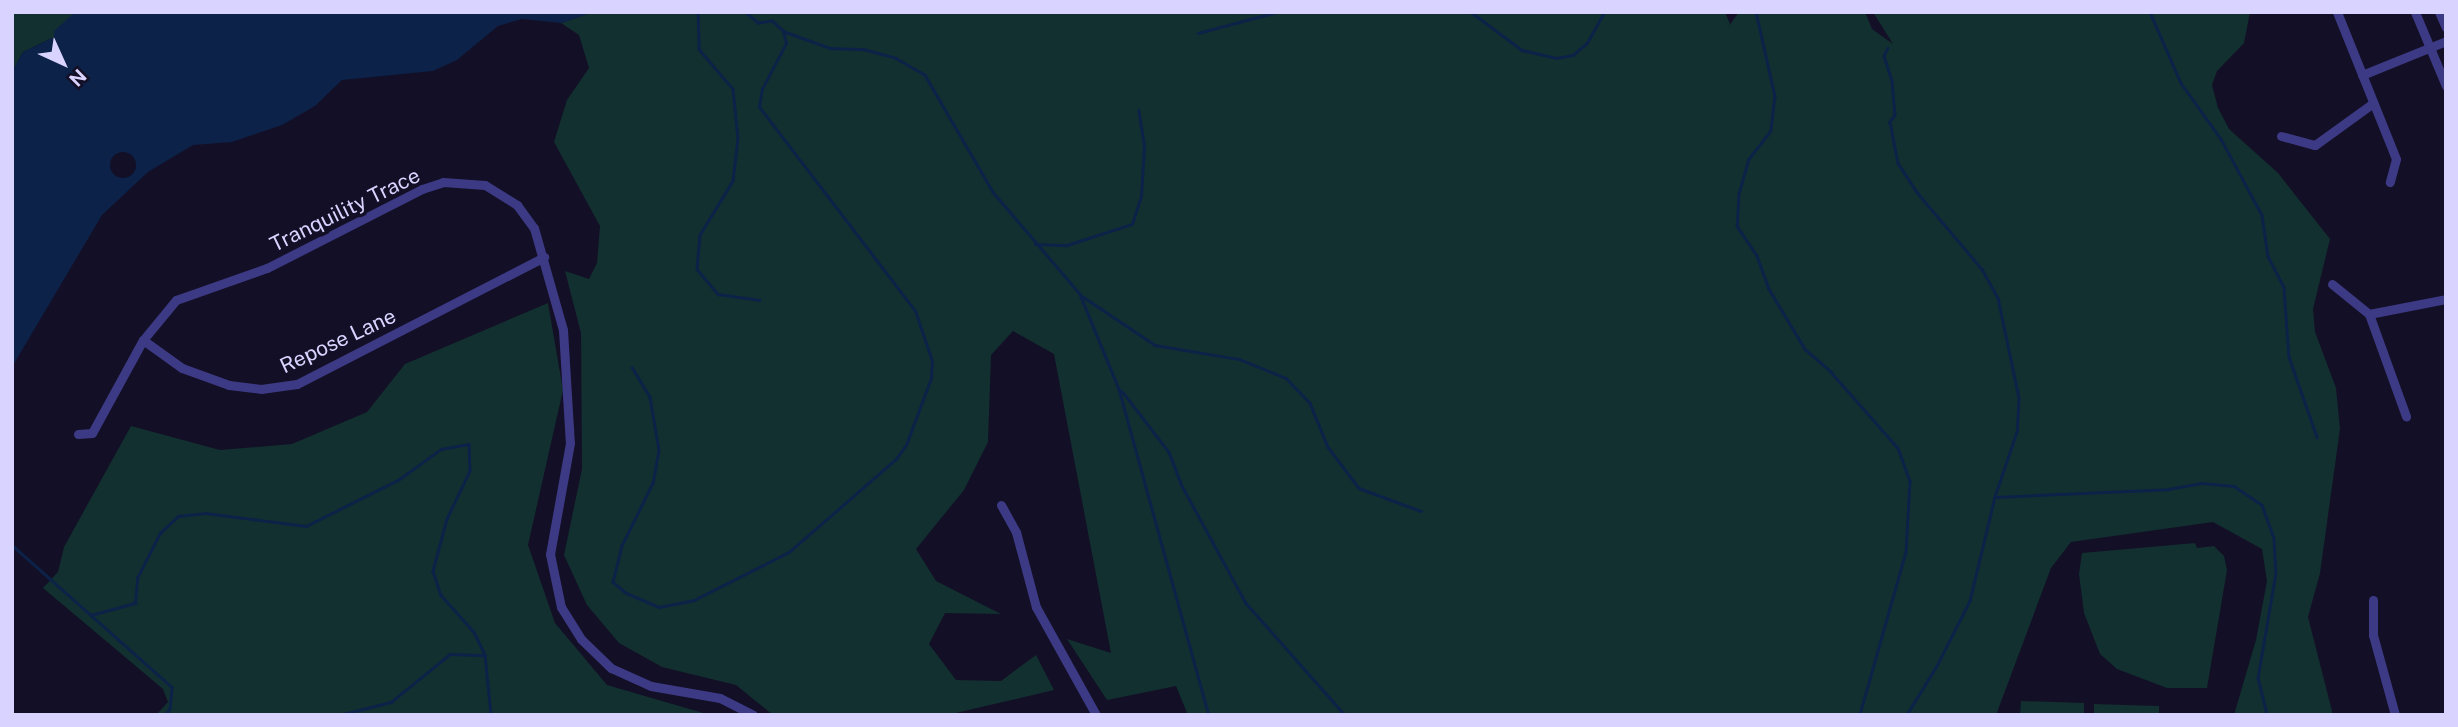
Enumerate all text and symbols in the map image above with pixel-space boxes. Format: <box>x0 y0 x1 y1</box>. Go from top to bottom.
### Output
north arrow <box>28 28 98 98</box>
text: N <box>65 65 91 91</box>
street label: Tranquility Trace <box>266 163 424 257</box>
street label: Repose Lane <box>276 303 400 379</box>

